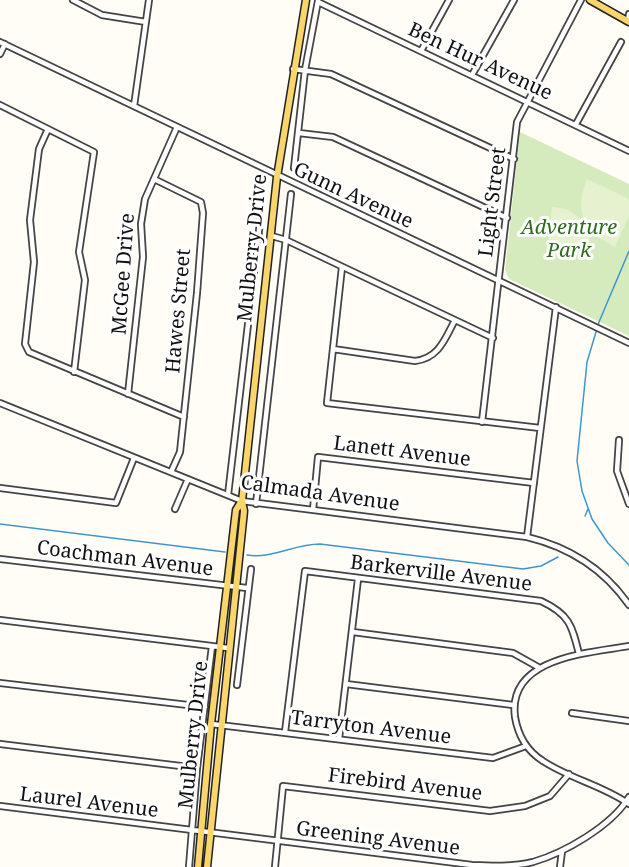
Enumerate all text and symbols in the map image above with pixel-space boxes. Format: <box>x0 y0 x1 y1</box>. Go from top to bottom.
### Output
street label: Ben Hur Avenue <box>404 18 556 106</box>
street label: Light Street <box>474 146 512 258</box>
street label: Gunn Avenue <box>289 158 417 234</box>
street label: Mulberry Drive <box>233 173 273 323</box>
street label: McGee Drive <box>108 212 140 336</box>
park label: Adventure Park <box>521 216 617 263</box>
street label: Hawes Street <box>162 248 196 374</box>
street label: Lanett Avenue <box>332 432 472 472</box>
street label: Calmada Avenue <box>239 471 401 517</box>
street label: Coachman Avenue <box>36 536 214 582</box>
street label: Barkerville Avenue <box>349 551 533 597</box>
street label: Mulberry Drive <box>174 660 214 810</box>
street label: Tarryton Avenue <box>290 706 452 750</box>
street label: Firebird Avenue <box>326 764 484 806</box>
street label: Laurel Avenue <box>18 783 160 823</box>
street label: Greening Avenue <box>295 817 461 861</box>

